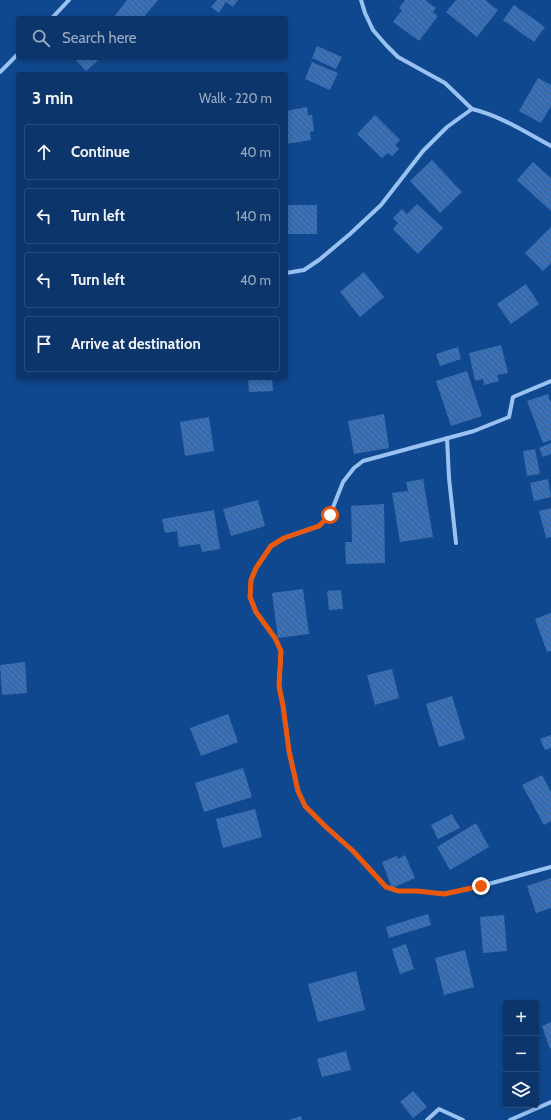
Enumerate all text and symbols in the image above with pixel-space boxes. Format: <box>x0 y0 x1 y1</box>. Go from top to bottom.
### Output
search box <box>16 16 288 60</box>
icon: search <box>30 27 52 49</box>
text: Search here <box>62 29 137 47</box>
text: 3 min <box>32 88 73 108</box>
text: Walk · 220 m <box>199 90 272 106</box>
icon: ahead <box>33 141 55 163</box>
text: Continue <box>71 143 130 161</box>
text: 40 m <box>240 144 271 160</box>
icon: left <box>33 205 55 227</box>
text: Turn left <box>71 207 125 225</box>
text: 140 m <box>236 208 271 224</box>
icon: left <box>33 269 55 291</box>
text: Turn left <box>71 271 125 289</box>
text: 40 m <box>240 272 271 288</box>
icon: arrive <box>33 333 55 355</box>
text: Arrive at destination <box>71 335 201 353</box>
route start <box>321 506 339 524</box>
route end <box>472 877 490 895</box>
map controls <box>503 1000 539 1108</box>
button: + <box>503 1000 539 1036</box>
button: − <box>503 1036 539 1072</box>
button: layers <box>503 1072 539 1108</box>

